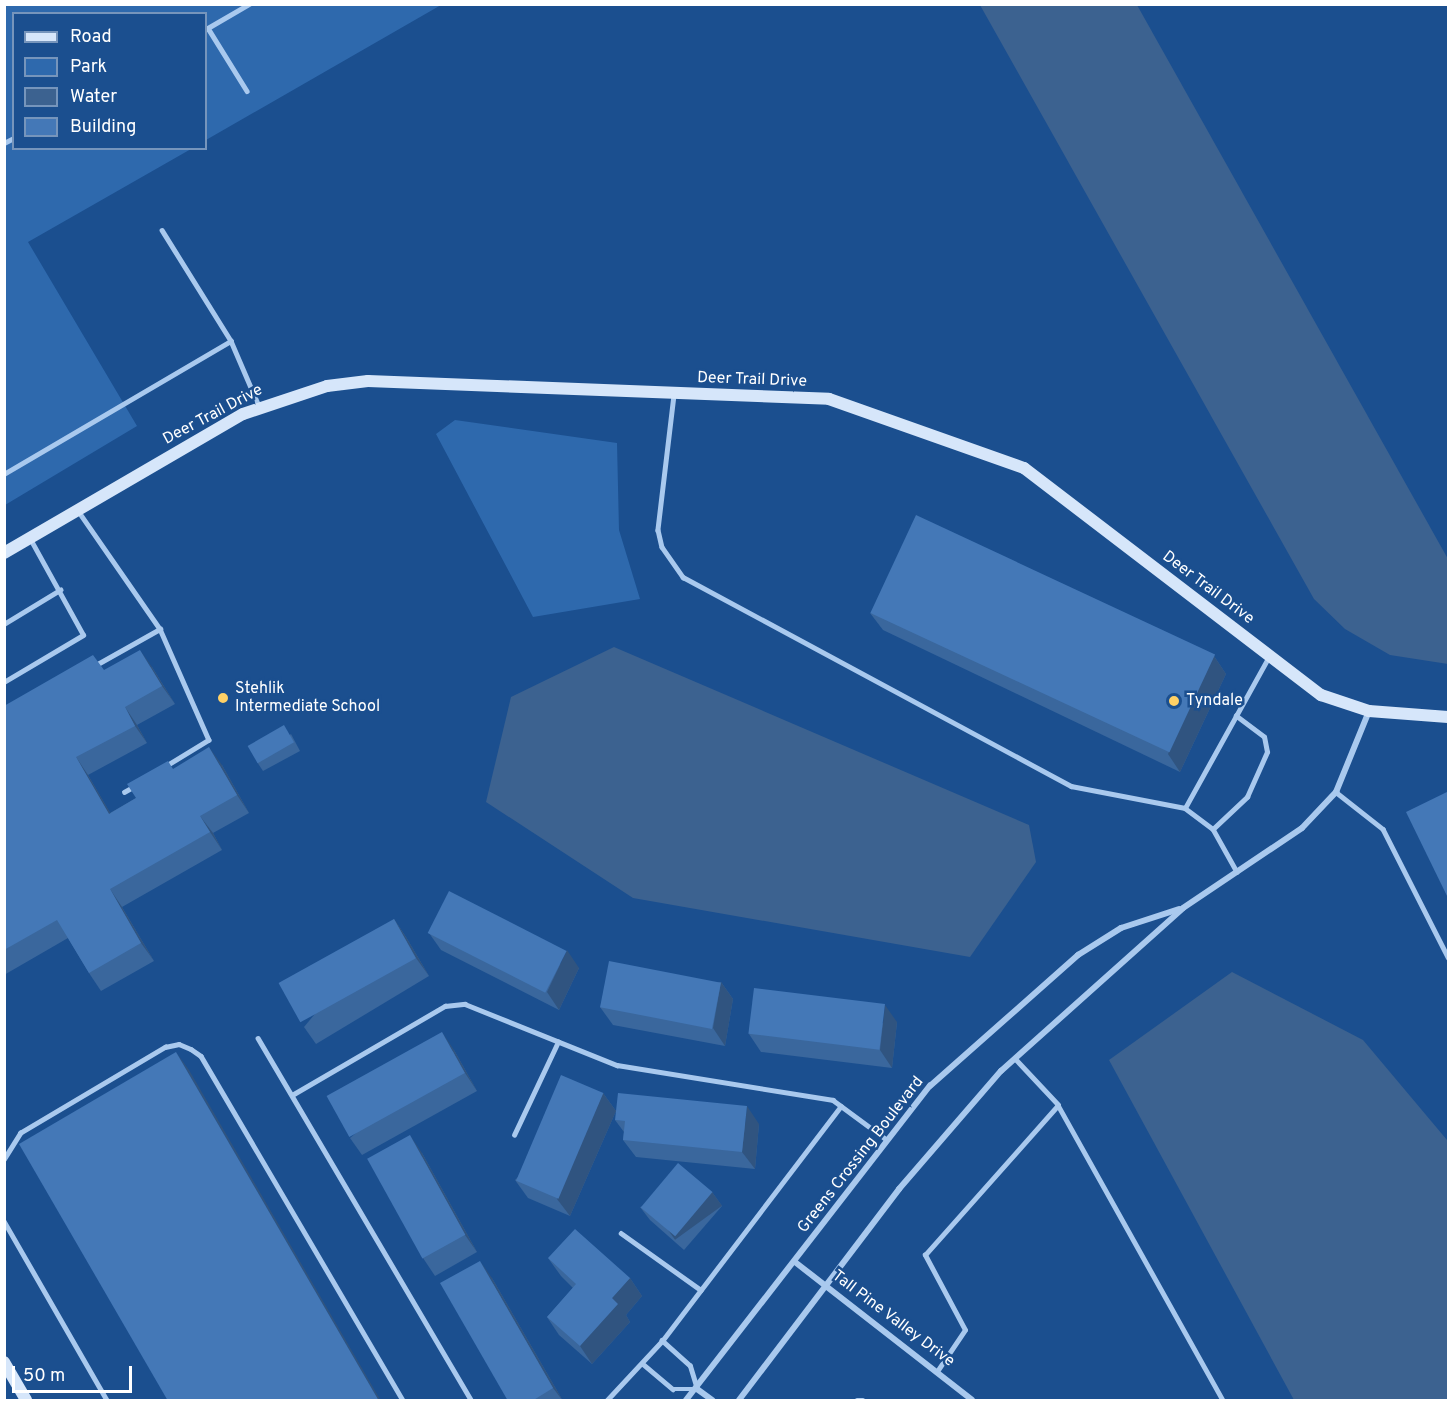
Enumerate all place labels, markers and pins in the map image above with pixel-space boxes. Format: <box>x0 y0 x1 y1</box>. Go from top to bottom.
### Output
place label: Stehlik Intermediate School <box>235 679 380 717</box>
marker: Stehlik Intermediate School <box>216 691 230 705</box>
place label: Tyndale <box>1186 691 1243 711</box>
marker: Tyndale <box>1167 694 1181 708</box>

